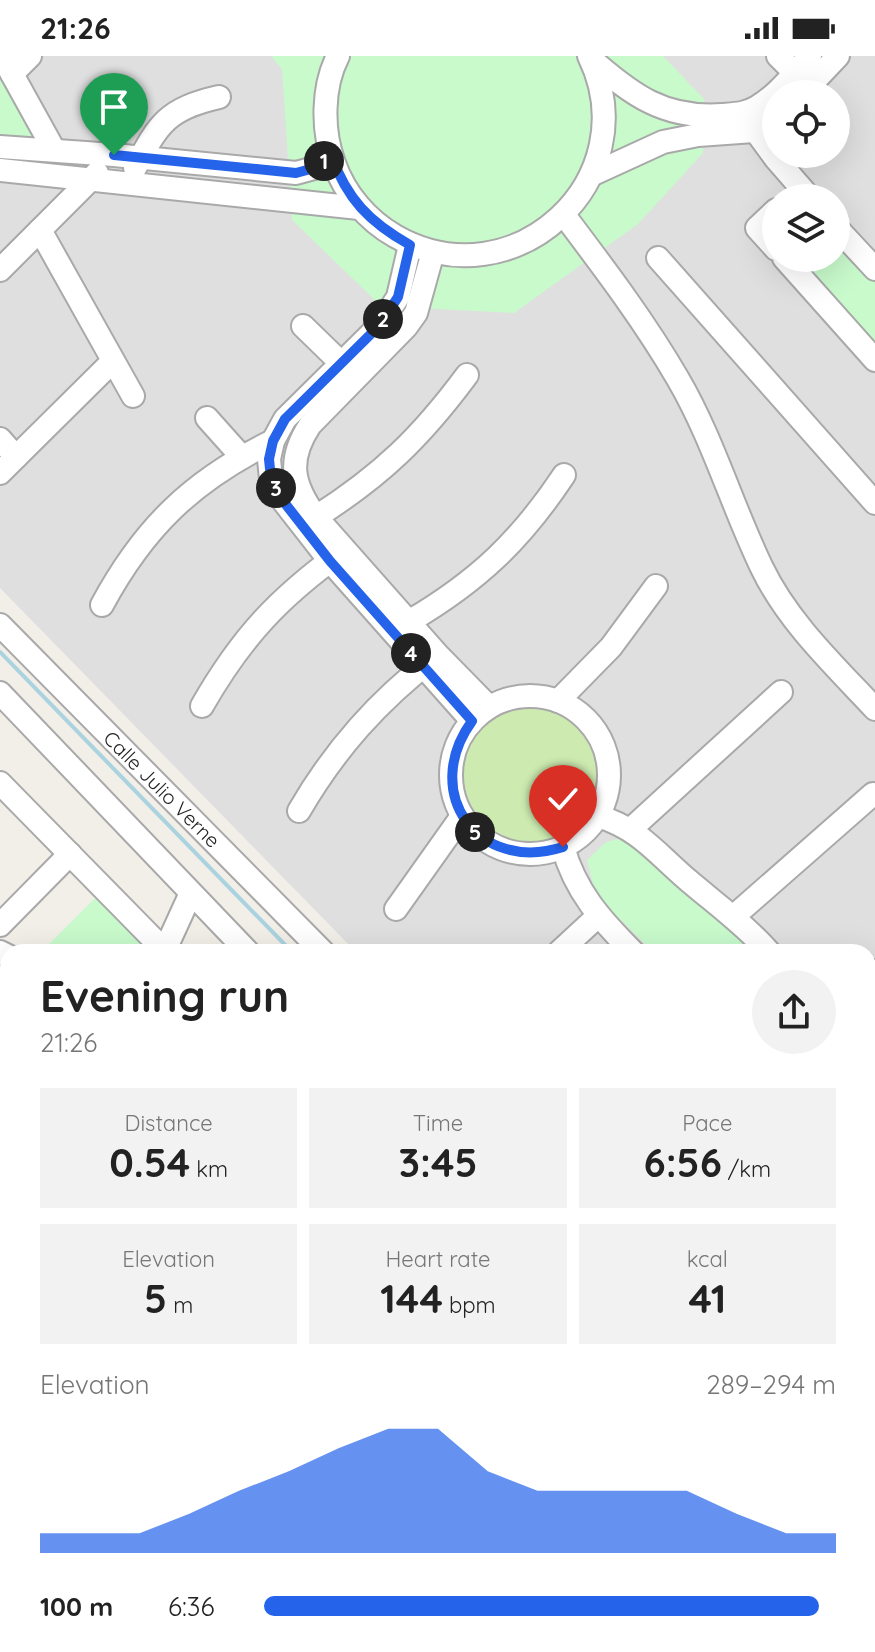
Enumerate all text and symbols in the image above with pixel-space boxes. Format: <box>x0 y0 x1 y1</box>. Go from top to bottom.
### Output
text: 21:26 <box>40 9 111 47</box>
pin <box>80 73 148 155</box>
map controls <box>762 80 850 272</box>
button: locate <box>762 80 850 168</box>
icon: arrive <box>92 85 136 129</box>
pin: 1 <box>304 141 344 181</box>
text: 1 <box>320 147 328 175</box>
button: layers <box>762 184 850 272</box>
pin: 2 <box>363 299 403 339</box>
text: 2 <box>377 305 389 333</box>
pin: 3 <box>256 468 296 508</box>
text: 3 <box>270 474 282 502</box>
pin: 4 <box>391 633 431 673</box>
text: 4 <box>405 639 417 667</box>
street label: Calle Julio Verne <box>98 725 226 853</box>
pin <box>529 765 597 847</box>
icon: check <box>541 777 585 821</box>
pin: 5 <box>455 812 495 852</box>
text: 5 <box>469 818 481 846</box>
text: Evening run <box>40 968 289 1023</box>
button: share <box>752 970 836 1054</box>
text: 21:26 <box>40 1026 97 1059</box>
text: Distance <box>125 1109 213 1137</box>
text: Time <box>413 1109 463 1137</box>
text: Pace <box>682 1109 732 1137</box>
text: 0.54 <box>109 1137 190 1187</box>
text: 3:45 <box>399 1137 477 1187</box>
text: 6:56 <box>644 1137 722 1187</box>
text: km <box>190 1155 228 1183</box>
text: /km <box>722 1155 771 1183</box>
text: Elevation <box>122 1245 215 1273</box>
text: Heart rate <box>386 1245 490 1273</box>
text: kcal <box>687 1245 728 1273</box>
text: 5 <box>144 1273 167 1323</box>
text: 144 <box>380 1273 443 1323</box>
text: 41 <box>688 1273 726 1323</box>
text: m <box>167 1291 193 1319</box>
text: bpm <box>443 1291 496 1319</box>
text: Elevation <box>40 1368 150 1401</box>
text: 289–294 m <box>706 1368 836 1401</box>
text: 100 m <box>40 1590 113 1623</box>
text: 6:36 <box>168 1590 214 1623</box>

